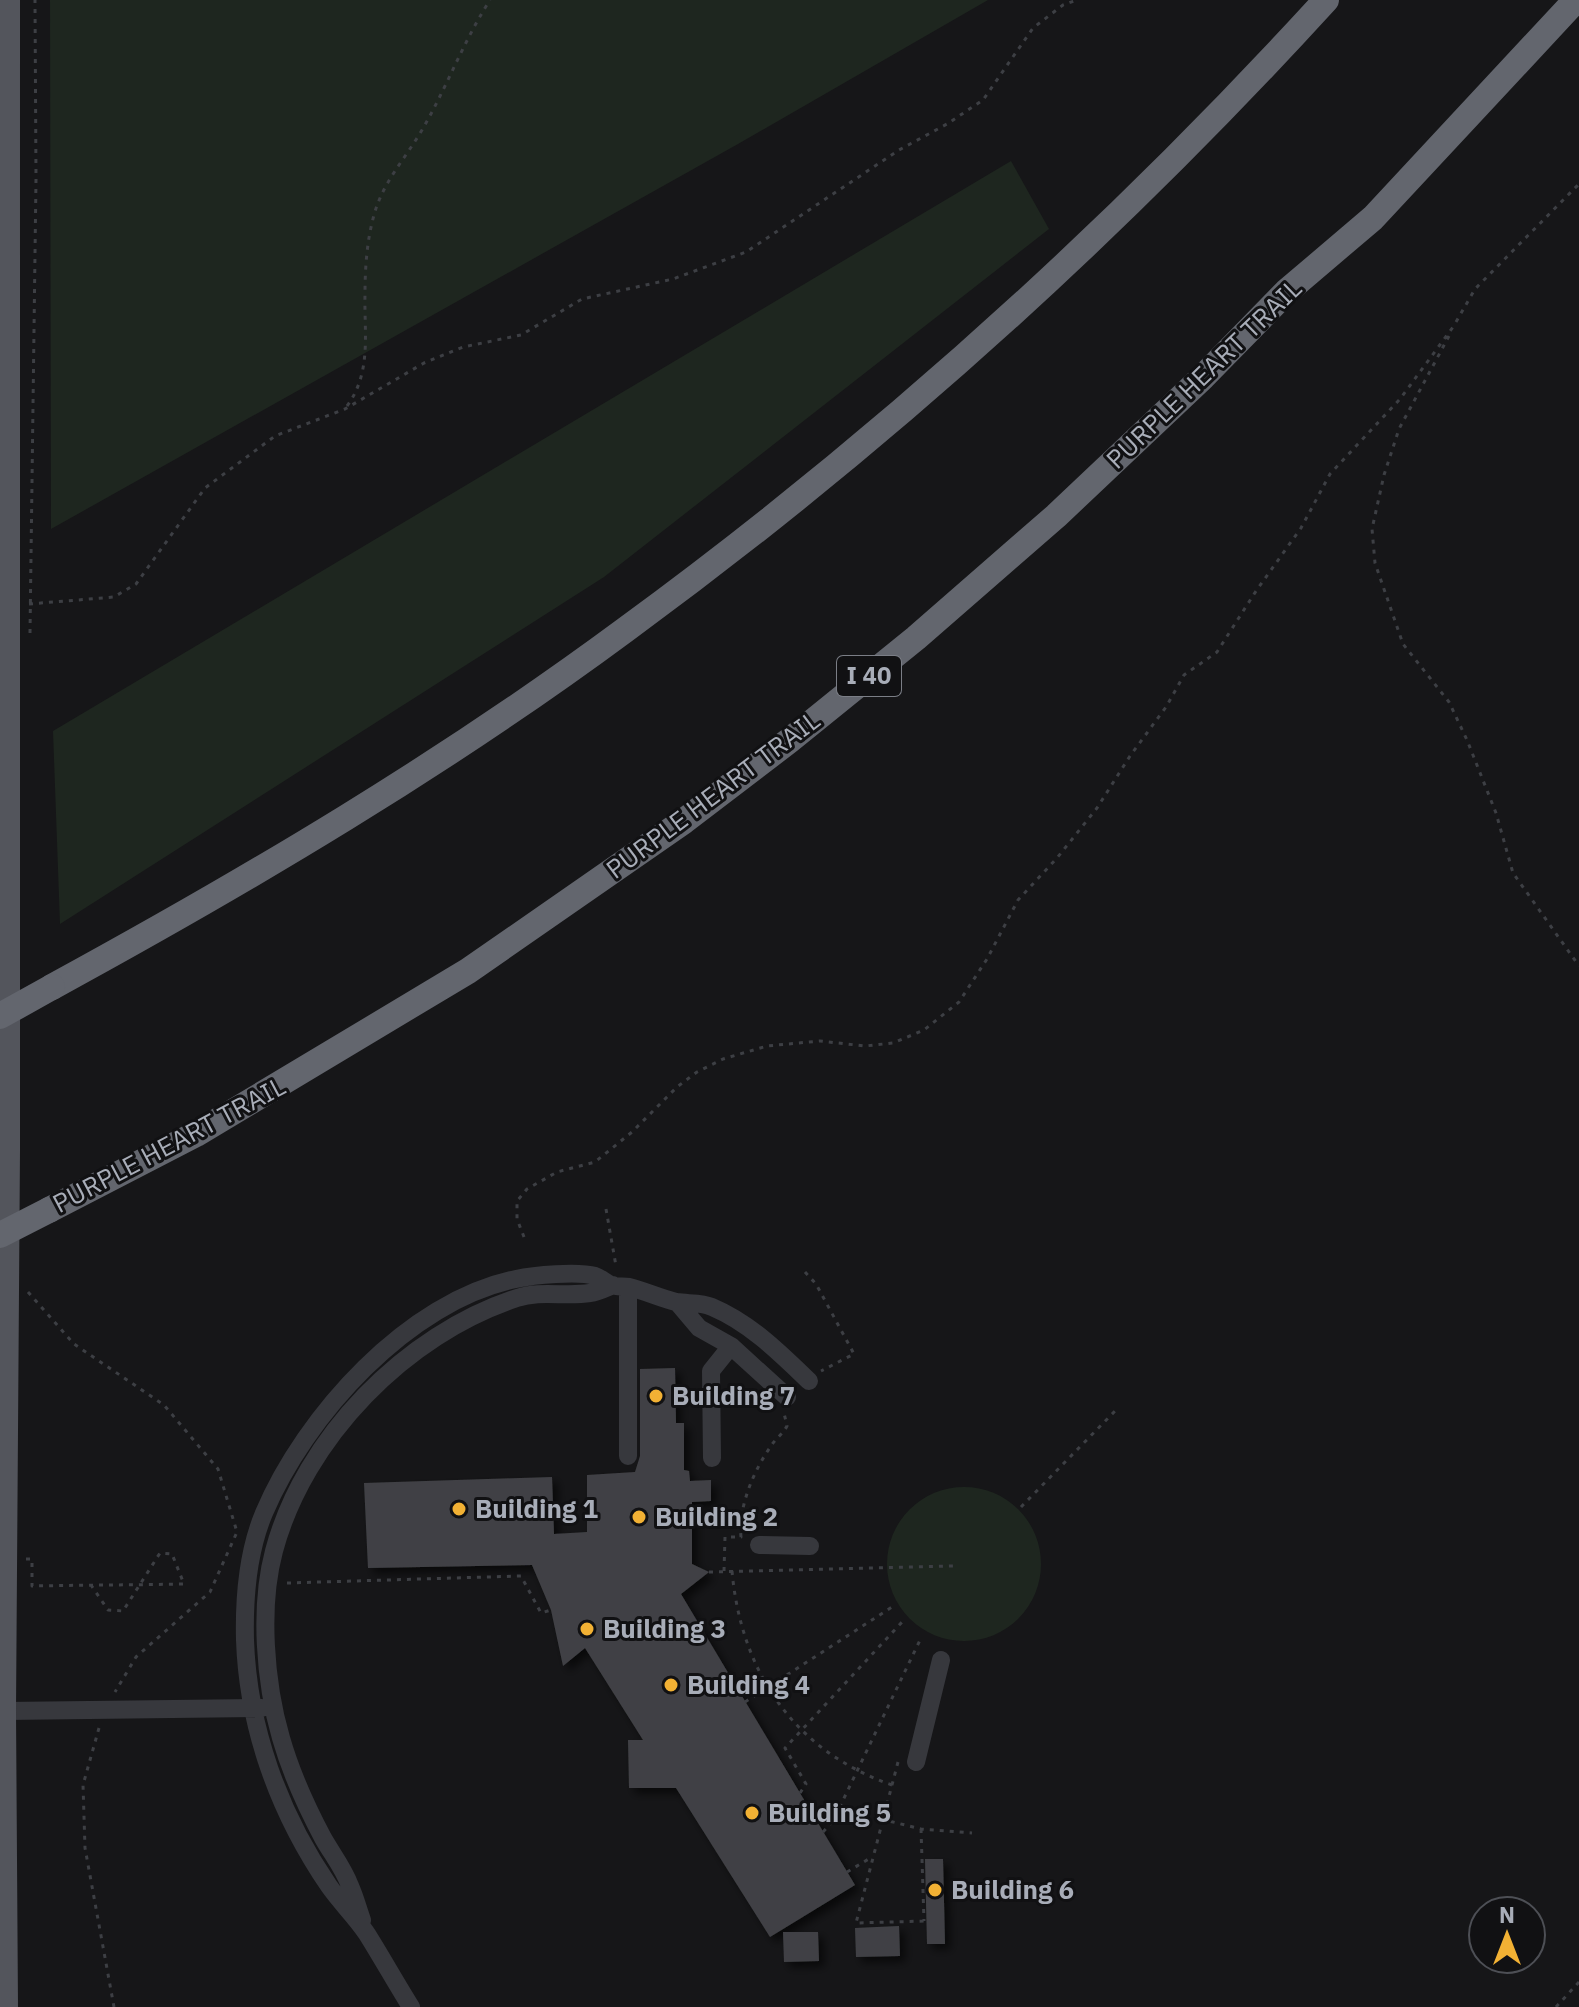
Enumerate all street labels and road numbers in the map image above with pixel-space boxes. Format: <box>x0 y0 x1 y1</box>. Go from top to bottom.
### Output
street label: PURPLE HEART TRAIL <box>1098 271 1308 475</box>
road number: I 40 <box>837 656 901 696</box>
street label: PURPLE HEART TRAIL <box>599 703 826 886</box>
street label: PURPLE HEART TRAIL <box>46 1068 291 1220</box>

